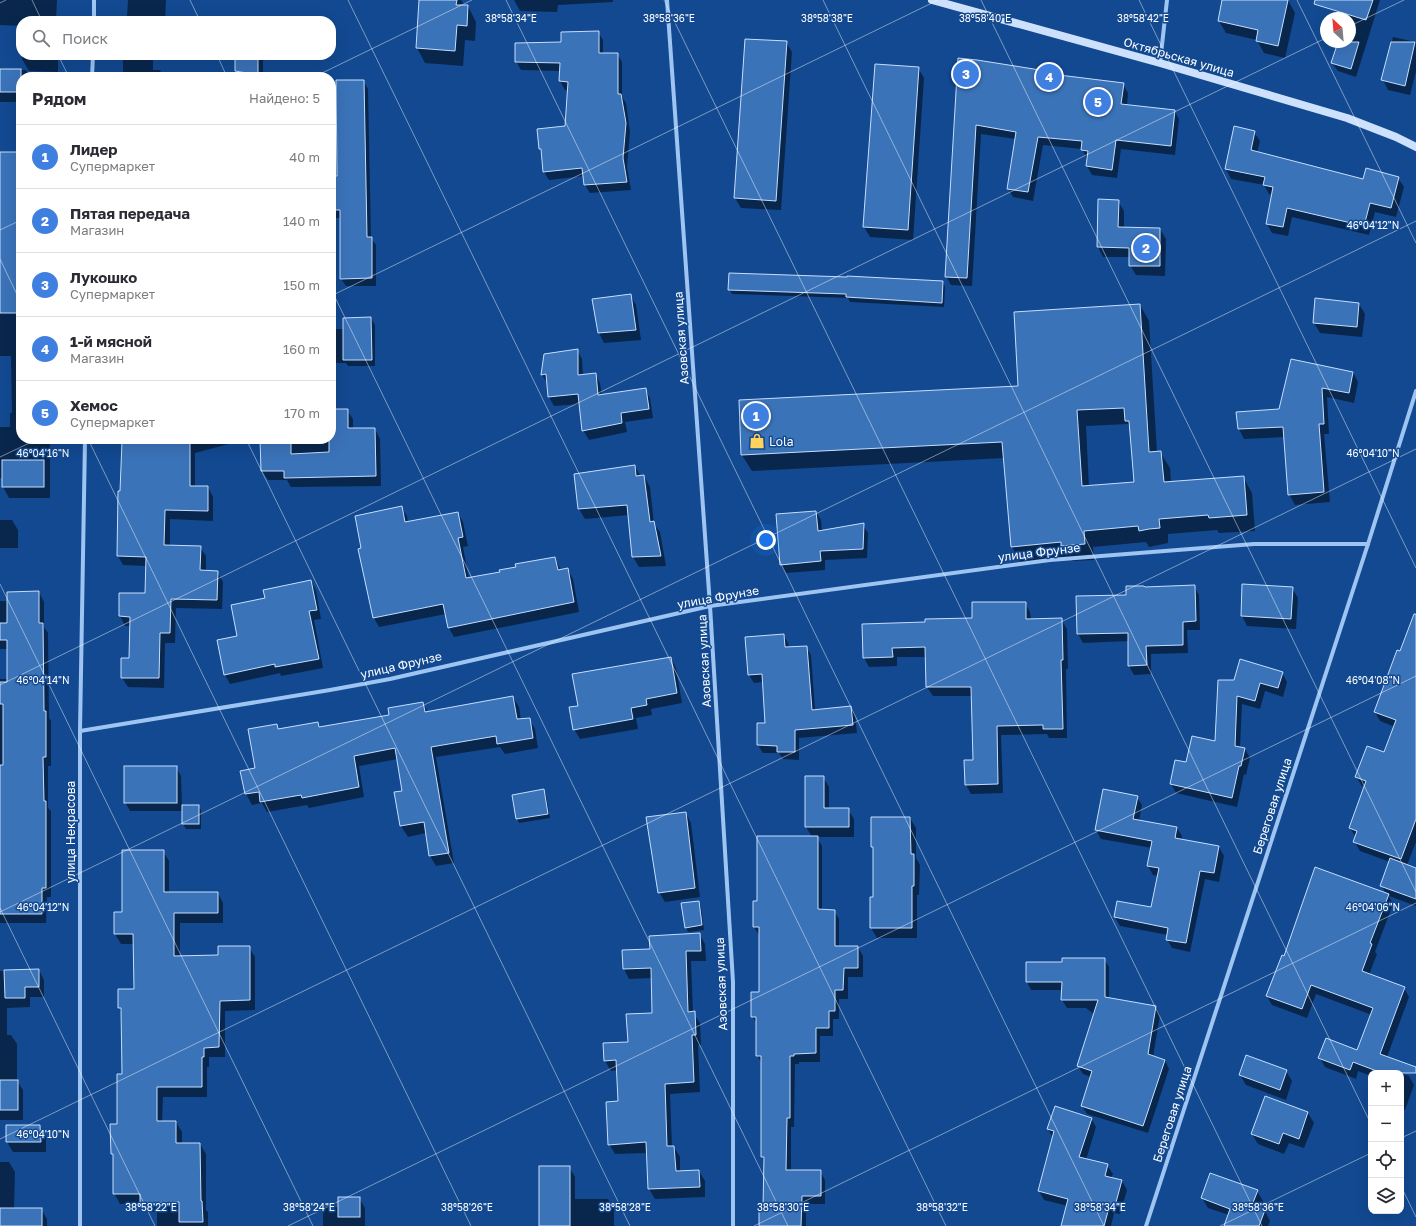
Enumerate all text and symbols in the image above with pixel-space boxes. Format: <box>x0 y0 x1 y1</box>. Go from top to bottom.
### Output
text: 38°58'34"E <box>485 12 537 24</box>
text: 38°58'36"E <box>643 12 695 24</box>
text: 38°58'38"E <box>801 12 853 24</box>
text: 38°58'40"E <box>959 12 1011 24</box>
text: 38°58'42"E <box>1117 12 1169 24</box>
north arrow <box>1320 12 1356 48</box>
search box <box>16 16 336 60</box>
icon: search <box>30 27 52 49</box>
text: Поиск <box>62 29 108 47</box>
street label: Октябрьская улица <box>1122 34 1236 80</box>
pin: 3 <box>953 59 979 89</box>
pin: 4 <box>1036 62 1062 92</box>
pin: 5 <box>1085 87 1111 117</box>
text: Рядом <box>32 88 86 109</box>
text: Найдено: 5 <box>249 90 320 106</box>
text: Лидер <box>70 140 117 158</box>
text: 1 <box>42 149 48 165</box>
text: 40 m <box>289 149 320 165</box>
text: Супермаркет <box>70 158 155 174</box>
text: Пятая передача <box>70 204 190 222</box>
text: 2 <box>41 213 49 229</box>
text: 140 m <box>283 213 320 229</box>
text: 46°04'12"N <box>1347 219 1399 231</box>
text: Магазин <box>70 222 124 238</box>
pin: 2 <box>1133 233 1159 263</box>
text: Лукошко <box>70 268 137 286</box>
text: 3 <box>41 277 49 293</box>
text: 150 m <box>283 277 320 293</box>
text: Супермаркет <box>70 286 155 302</box>
street label: Азовская улица <box>670 291 692 385</box>
text: 1-й мясной <box>70 332 152 350</box>
text: 4 <box>41 341 49 357</box>
text: 160 m <box>283 341 320 357</box>
text: Магазин <box>70 350 124 366</box>
text: Хемос <box>70 396 118 414</box>
pin: 1 <box>743 401 769 431</box>
text: 5 <box>41 405 49 421</box>
text: 170 m <box>284 405 320 421</box>
text: Супермаркет <box>70 414 155 430</box>
shop icon: Lola <box>748 432 766 450</box>
place label: Lola <box>769 434 794 449</box>
text: 46°04'16"N <box>17 447 69 459</box>
text: 46°04'10"N <box>1346 447 1400 459</box>
your location <box>756 530 776 550</box>
street label: улица Фрунзе <box>997 539 1081 564</box>
street label: улица Фрунзе <box>676 582 760 612</box>
street label: Азовская улица <box>694 614 714 708</box>
street label: улица Фрунзе <box>359 648 443 682</box>
text: 46°04'14"N <box>17 674 70 686</box>
text: 46°04'08"N <box>1346 674 1400 686</box>
street label: Береговая улица <box>1249 756 1295 856</box>
street label: улица Некрасова <box>63 781 78 883</box>
text: 46°04'12"N <box>17 901 69 913</box>
text: 46°04'06"N <box>1346 901 1400 913</box>
street label: Азовская улица <box>712 937 730 1031</box>
street label: Береговая улица <box>1149 1064 1195 1164</box>
map controls <box>1368 1070 1404 1214</box>
button: + <box>1368 1070 1404 1106</box>
button: − <box>1368 1106 1404 1142</box>
text: 46°04'10"N <box>16 1128 70 1140</box>
button: locate <box>1368 1142 1404 1178</box>
button: layers <box>1368 1178 1404 1214</box>
text: 38°58'22"E <box>125 1201 177 1213</box>
text: 38°58'24"E <box>283 1201 335 1213</box>
text: 38°58'26"E <box>441 1201 493 1213</box>
text: 38°58'28"E <box>599 1201 651 1213</box>
text: 38°58'30"E <box>757 1201 809 1213</box>
text: 38°58'32"E <box>916 1201 968 1213</box>
text: 38°58'34"E <box>1074 1201 1126 1213</box>
text: 38°58'36"E <box>1232 1201 1284 1213</box>

